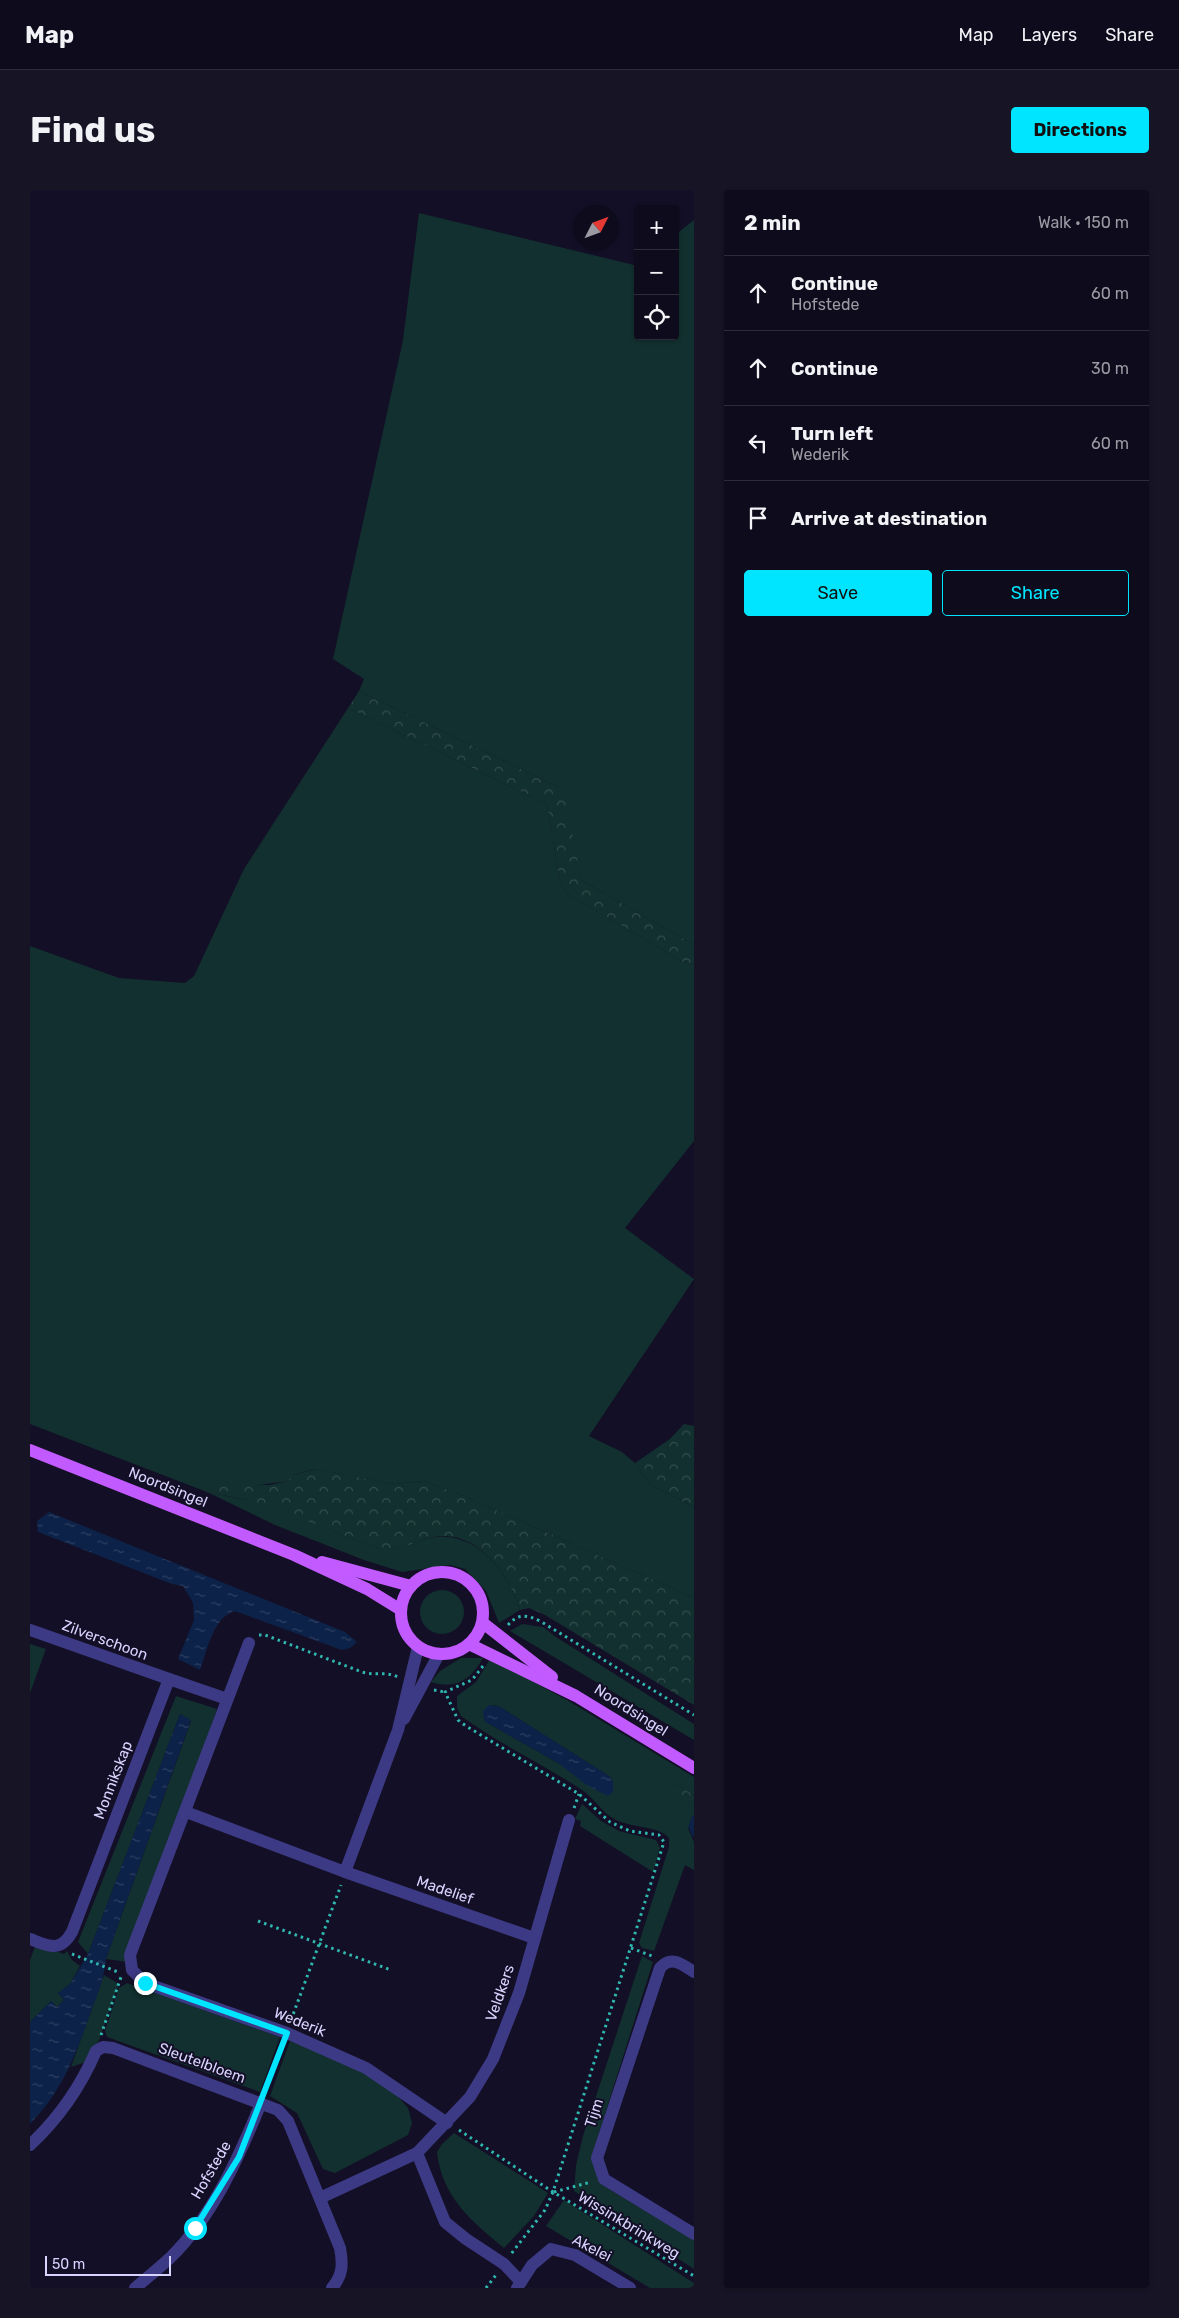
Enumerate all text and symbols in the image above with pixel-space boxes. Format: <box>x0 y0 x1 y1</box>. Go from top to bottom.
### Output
text: Map <box>25 21 74 49</box>
text: Map <box>959 24 994 46</box>
text: Layers <box>1022 24 1077 46</box>
text: Share <box>1105 24 1154 46</box>
button: Directions <box>1011 107 1149 153</box>
text: Find us <box>30 109 155 151</box>
north arrow <box>574 205 619 250</box>
map controls <box>634 205 679 340</box>
button: + <box>634 205 679 250</box>
text: 2 min <box>744 210 801 235</box>
text: Walk · 150 m <box>1038 213 1129 232</box>
button: − <box>634 250 679 295</box>
text: Continue <box>791 272 878 295</box>
icon: ahead <box>744 279 772 307</box>
text: 60 m <box>1091 284 1129 303</box>
button: locate <box>634 295 679 340</box>
text: Hofstede <box>791 295 860 314</box>
icon: ahead <box>744 354 772 382</box>
text: Continue <box>791 357 878 380</box>
text: 30 m <box>1091 359 1129 378</box>
text: Turn left <box>791 422 873 445</box>
icon: left <box>744 429 772 457</box>
text: 60 m <box>1091 434 1129 453</box>
text: Wederik <box>791 445 849 464</box>
icon: arrive <box>744 504 772 532</box>
text: Arrive at destination <box>791 507 987 530</box>
button: Save <box>744 570 932 616</box>
button: Share <box>942 570 1129 616</box>
street label: Noordsingel <box>126 1463 210 1511</box>
street label: Zilverschoon <box>60 1616 150 1664</box>
street label: Noordsingel <box>591 1680 671 1740</box>
street label: Monnikskap <box>90 1738 136 1822</box>
street label: Madelief <box>414 1872 476 1908</box>
street label: Veldkers <box>482 1962 518 2024</box>
route end <box>134 1972 157 1995</box>
street label: Wederik <box>271 2003 329 2041</box>
street label: Sleutelbloem <box>156 2039 248 2087</box>
street label: Tijm <box>581 2096 607 2130</box>
street label: Hofstede <box>187 2138 235 2202</box>
street label: Wissinkbrinkweg <box>575 2187 683 2263</box>
route start <box>184 2217 207 2240</box>
street label: Akelei <box>569 2231 615 2265</box>
scale bar <box>45 2253 171 2276</box>
text: 50 m <box>52 2256 85 2273</box>

